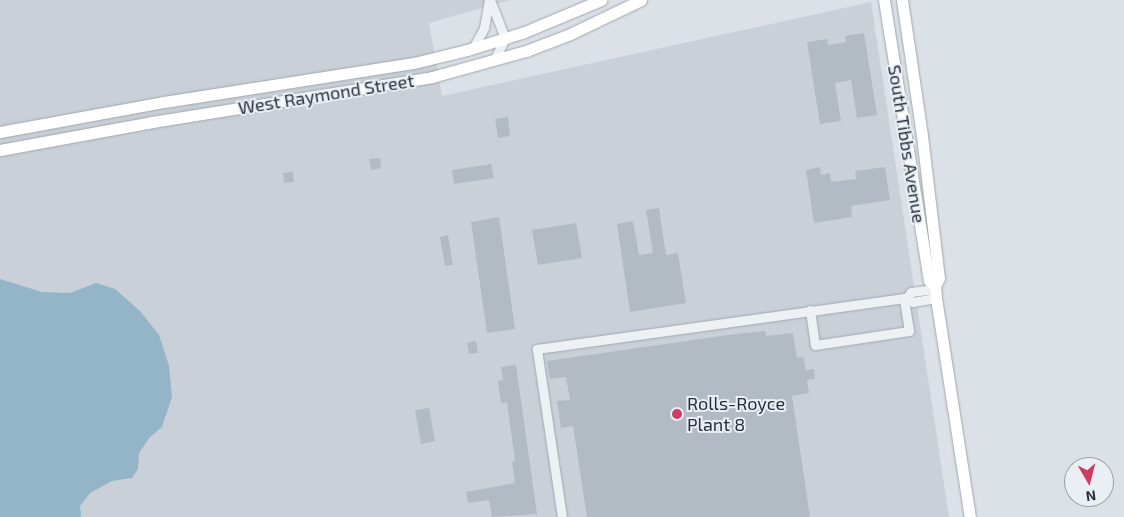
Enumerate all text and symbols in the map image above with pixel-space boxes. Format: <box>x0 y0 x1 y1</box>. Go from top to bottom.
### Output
street label: South Tibbs Avenue <box>884 63 930 225</box>
street label: West Raymond Street <box>237 69 415 119</box>
place label: Rolls-Royce Plant 8 <box>687 393 785 436</box>
marker: Rolls-Royce Plant 8 <box>671 408 683 420</box>
north arrow <box>1064 457 1114 507</box>
text: N <box>1085 487 1097 505</box>

